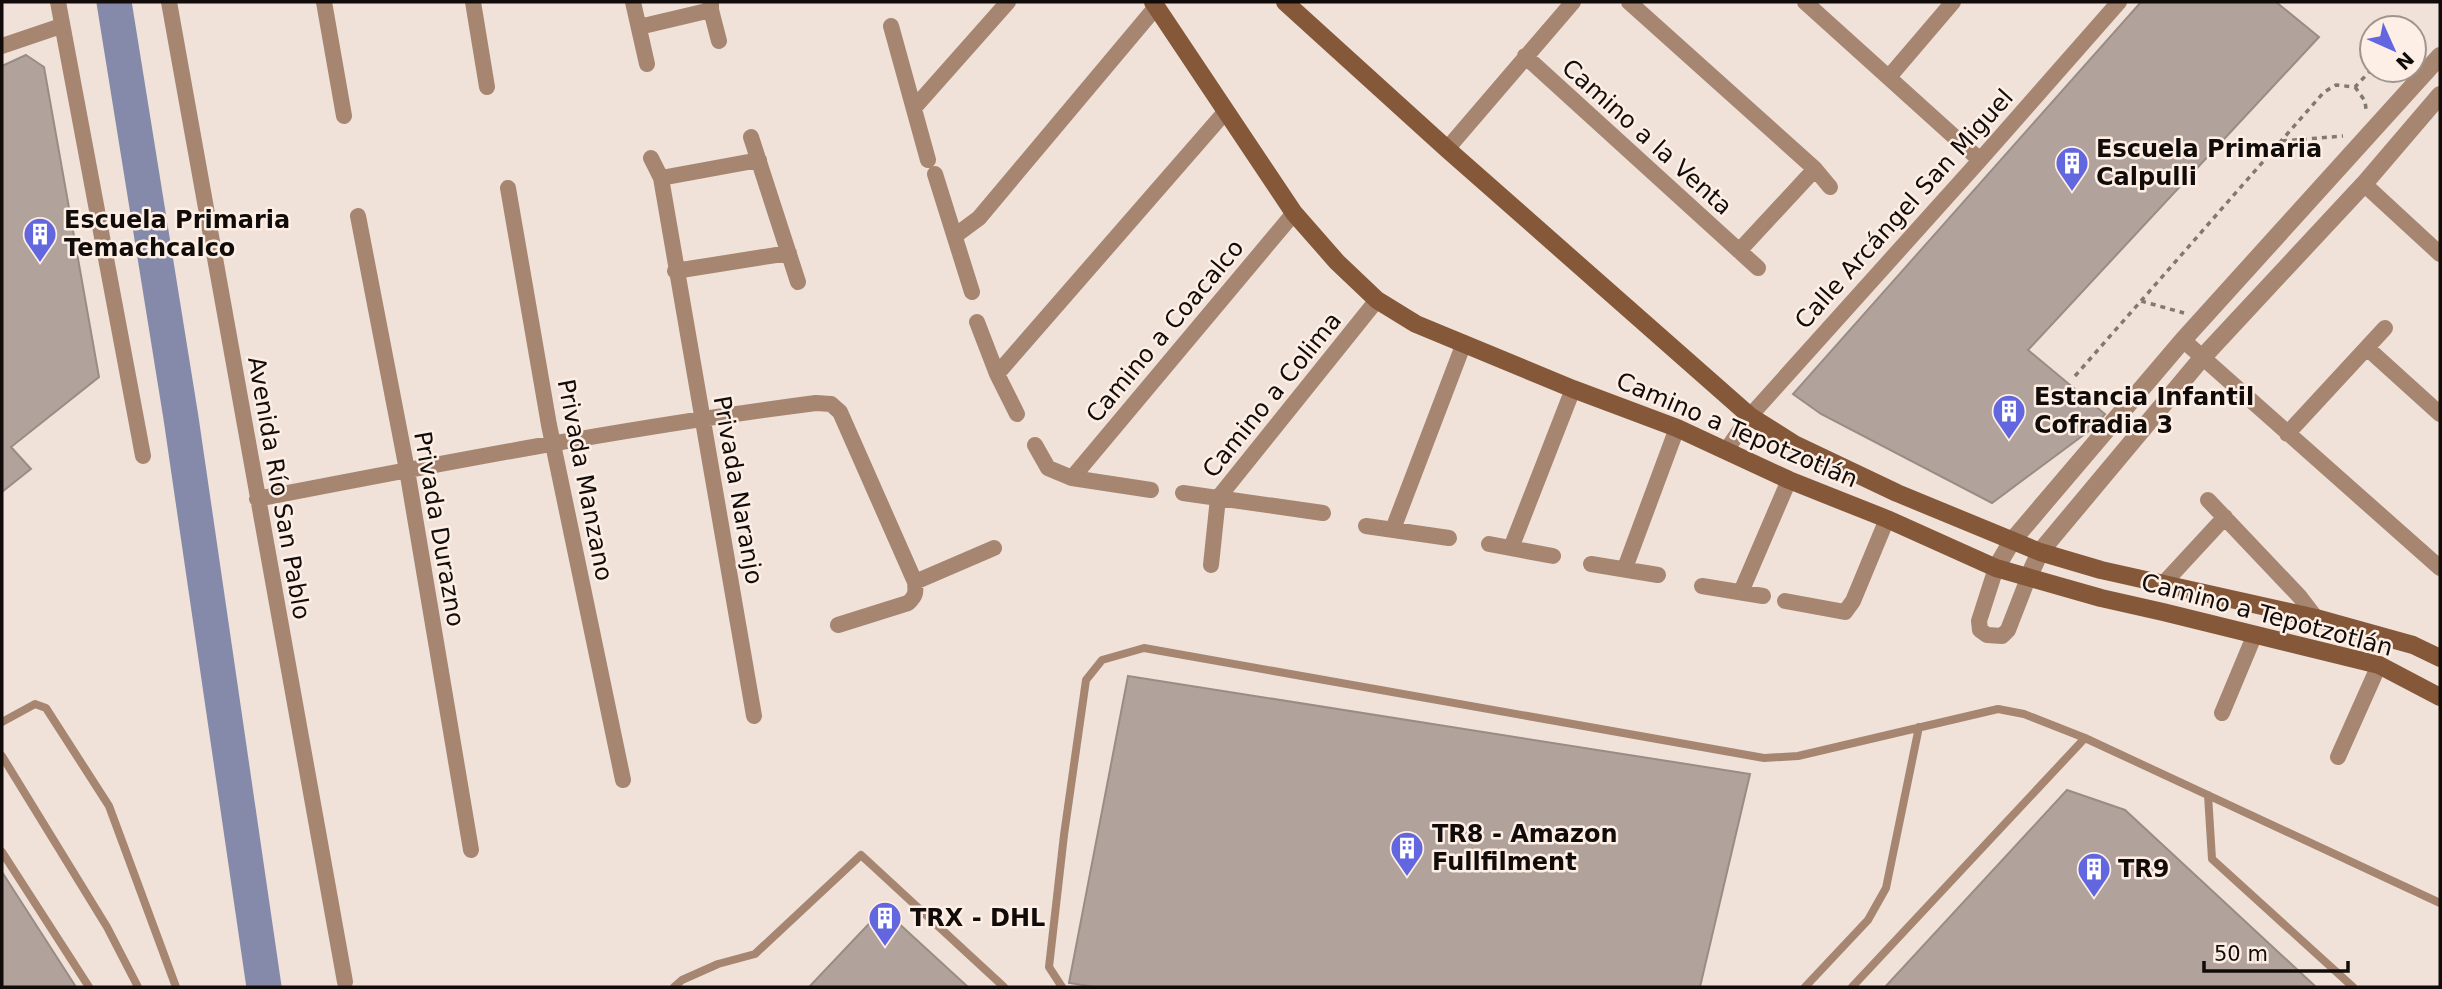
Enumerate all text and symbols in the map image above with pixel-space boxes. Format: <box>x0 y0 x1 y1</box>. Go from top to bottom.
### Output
north arrow <box>2358 14 2428 84</box>
text: N <box>2392 48 2418 74</box>
street label: Camino a la Venta <box>1556 53 1738 221</box>
street label: Calle Arcángel San Miguel <box>1789 84 2019 334</box>
place label: Escuela Primaria Calpulli <box>2096 135 2322 191</box>
building icon: Escuela Primaria Calpulli <box>2053 144 2091 193</box>
place label: Escuela Primaria Temachcalco <box>64 206 290 262</box>
building icon: Escuela Primaria Temachcalco <box>21 215 59 264</box>
street label: Camino a Coacalco <box>1080 234 1250 428</box>
street label: Camino a Colima <box>1197 307 1347 483</box>
street label: Avenida Río San Pablo <box>242 354 316 622</box>
street label: Camino a Tepotzotlán <box>1612 366 1862 494</box>
street label: Privada Manzano <box>552 377 618 583</box>
place label: Estancia Infantil Cofradia 3 <box>2034 383 2254 439</box>
building icon: Estancia Infantil Cofradia 3 <box>1990 392 2028 441</box>
street label: Privada Naranjo <box>708 394 768 586</box>
street label: Privada Durazno <box>408 429 470 629</box>
street label: Camino a Tepotzotlán <box>2138 568 2396 662</box>
place label: TR8 - Amazon Fullfilment <box>1432 820 1618 876</box>
building icon: TR8 - Amazon Fullfilment <box>1388 829 1426 878</box>
building icon: TR9 <box>2075 850 2113 899</box>
place label: TR9 <box>2118 855 2170 883</box>
building icon: TRX - DHL <box>866 899 904 948</box>
place label: TRX - DHL <box>910 904 1045 932</box>
scale bar <box>2204 930 2348 974</box>
text: 50 m <box>2214 942 2268 966</box>

